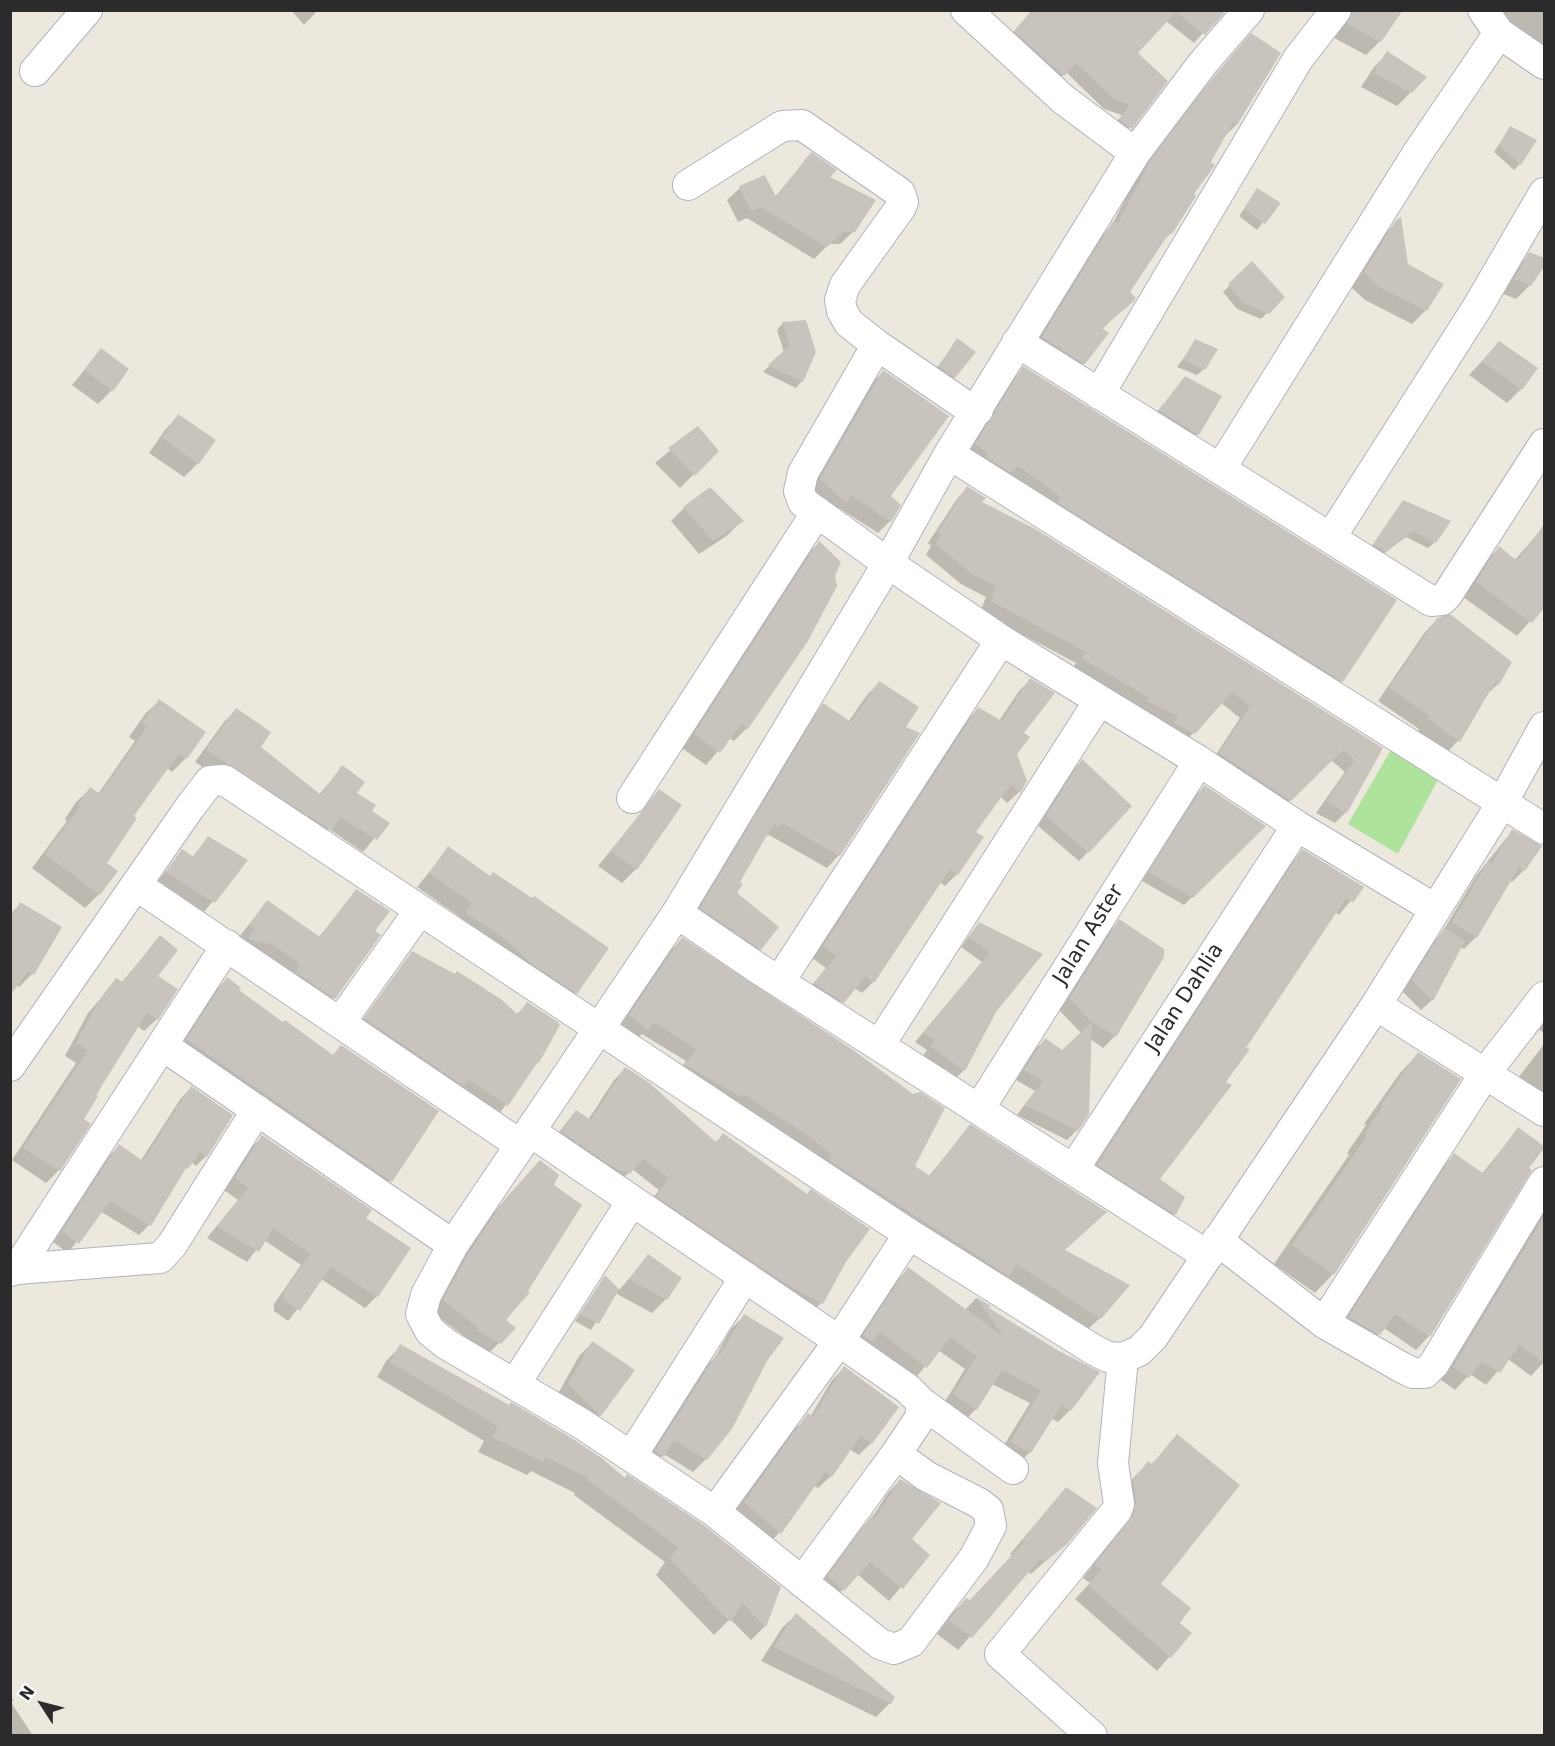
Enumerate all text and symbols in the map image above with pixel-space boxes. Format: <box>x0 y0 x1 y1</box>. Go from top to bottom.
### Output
street label: Jalan Aster <box>1048 880 1130 990</box>
street label: Jalan Dahlia <box>1140 939 1230 1057</box>
north arrow <box>12 1674 72 1734</box>
text: N <box>15 1682 39 1704</box>

